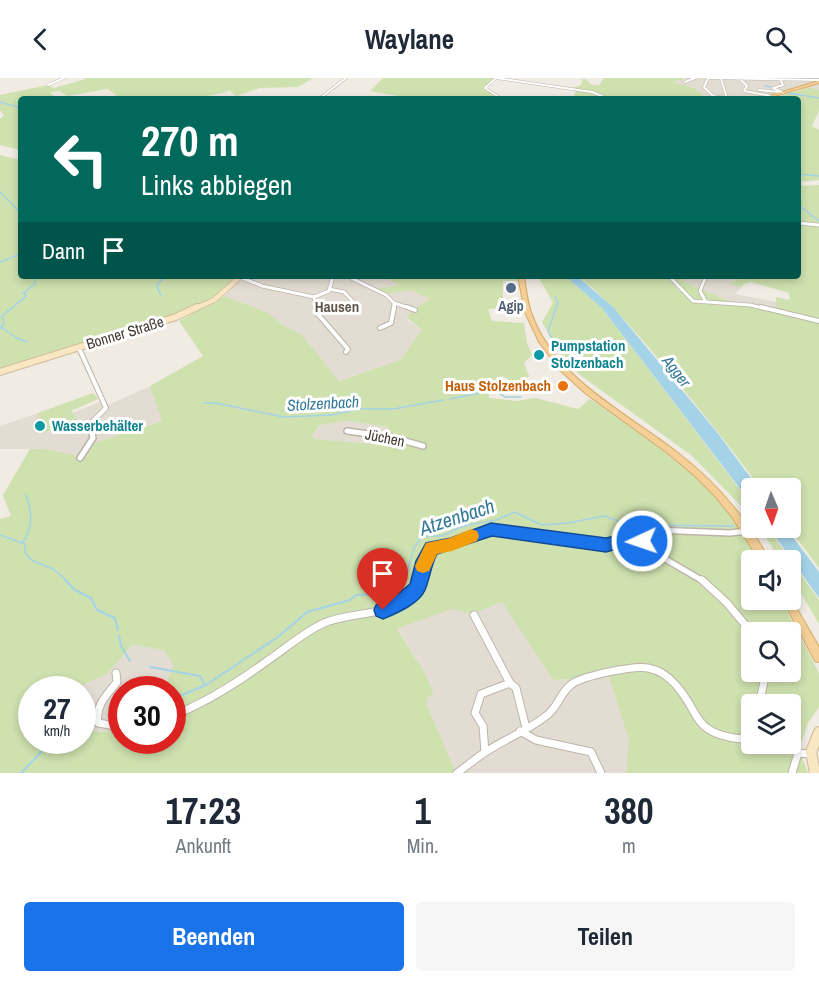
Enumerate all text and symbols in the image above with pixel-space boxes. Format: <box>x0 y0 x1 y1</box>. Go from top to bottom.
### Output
text: Waylane <box>365 21 454 57</box>
icon: back <box>24 23 57 56</box>
icon: search <box>762 23 795 56</box>
text: 270 m <box>141 113 239 169</box>
icon: left <box>42 120 120 198</box>
text: Links abbiegen <box>141 167 292 203</box>
icon: arrive <box>97 234 130 267</box>
text: Dann <box>42 236 85 266</box>
marker: Agip <box>504 281 518 295</box>
district label: Hausen <box>315 296 359 317</box>
place label: Agip <box>498 297 524 315</box>
street label: Bonner Straße <box>84 311 166 354</box>
place label: Pumpstation Stolzenbach <box>551 335 626 373</box>
marker: Pumpstation Stolzenbach <box>532 348 546 362</box>
water label: Agger <box>657 350 697 392</box>
place label: Haus Stolzenbach <box>445 375 551 396</box>
marker: Haus Stolzenbach <box>556 379 570 393</box>
water label: Stolzenbach <box>286 390 360 416</box>
place label: Wasserbehälter <box>52 415 143 436</box>
marker: Wasserbehälter <box>33 419 47 433</box>
street label: Jüchen <box>364 423 407 452</box>
north arrow <box>741 478 801 538</box>
map controls <box>741 478 801 754</box>
water label: Atzenbach <box>415 492 498 542</box>
position arrow <box>610 509 674 573</box>
pin <box>357 548 408 610</box>
button: sound <box>741 550 801 610</box>
icon: arrive <box>366 557 399 590</box>
button: search <box>741 622 801 682</box>
speed limit sign: 30 <box>108 676 186 754</box>
text: 27 <box>43 688 71 728</box>
button: layers <box>741 694 801 754</box>
text: km/h <box>44 720 70 741</box>
text: 17:23 <box>166 787 241 835</box>
text: 1 <box>414 787 431 835</box>
text: 380 <box>604 787 653 835</box>
text: Ankunft <box>176 832 231 859</box>
text: Min. <box>407 832 439 859</box>
text: m <box>622 832 636 859</box>
button: Beenden <box>24 902 404 971</box>
button: Teilen <box>416 902 795 971</box>

